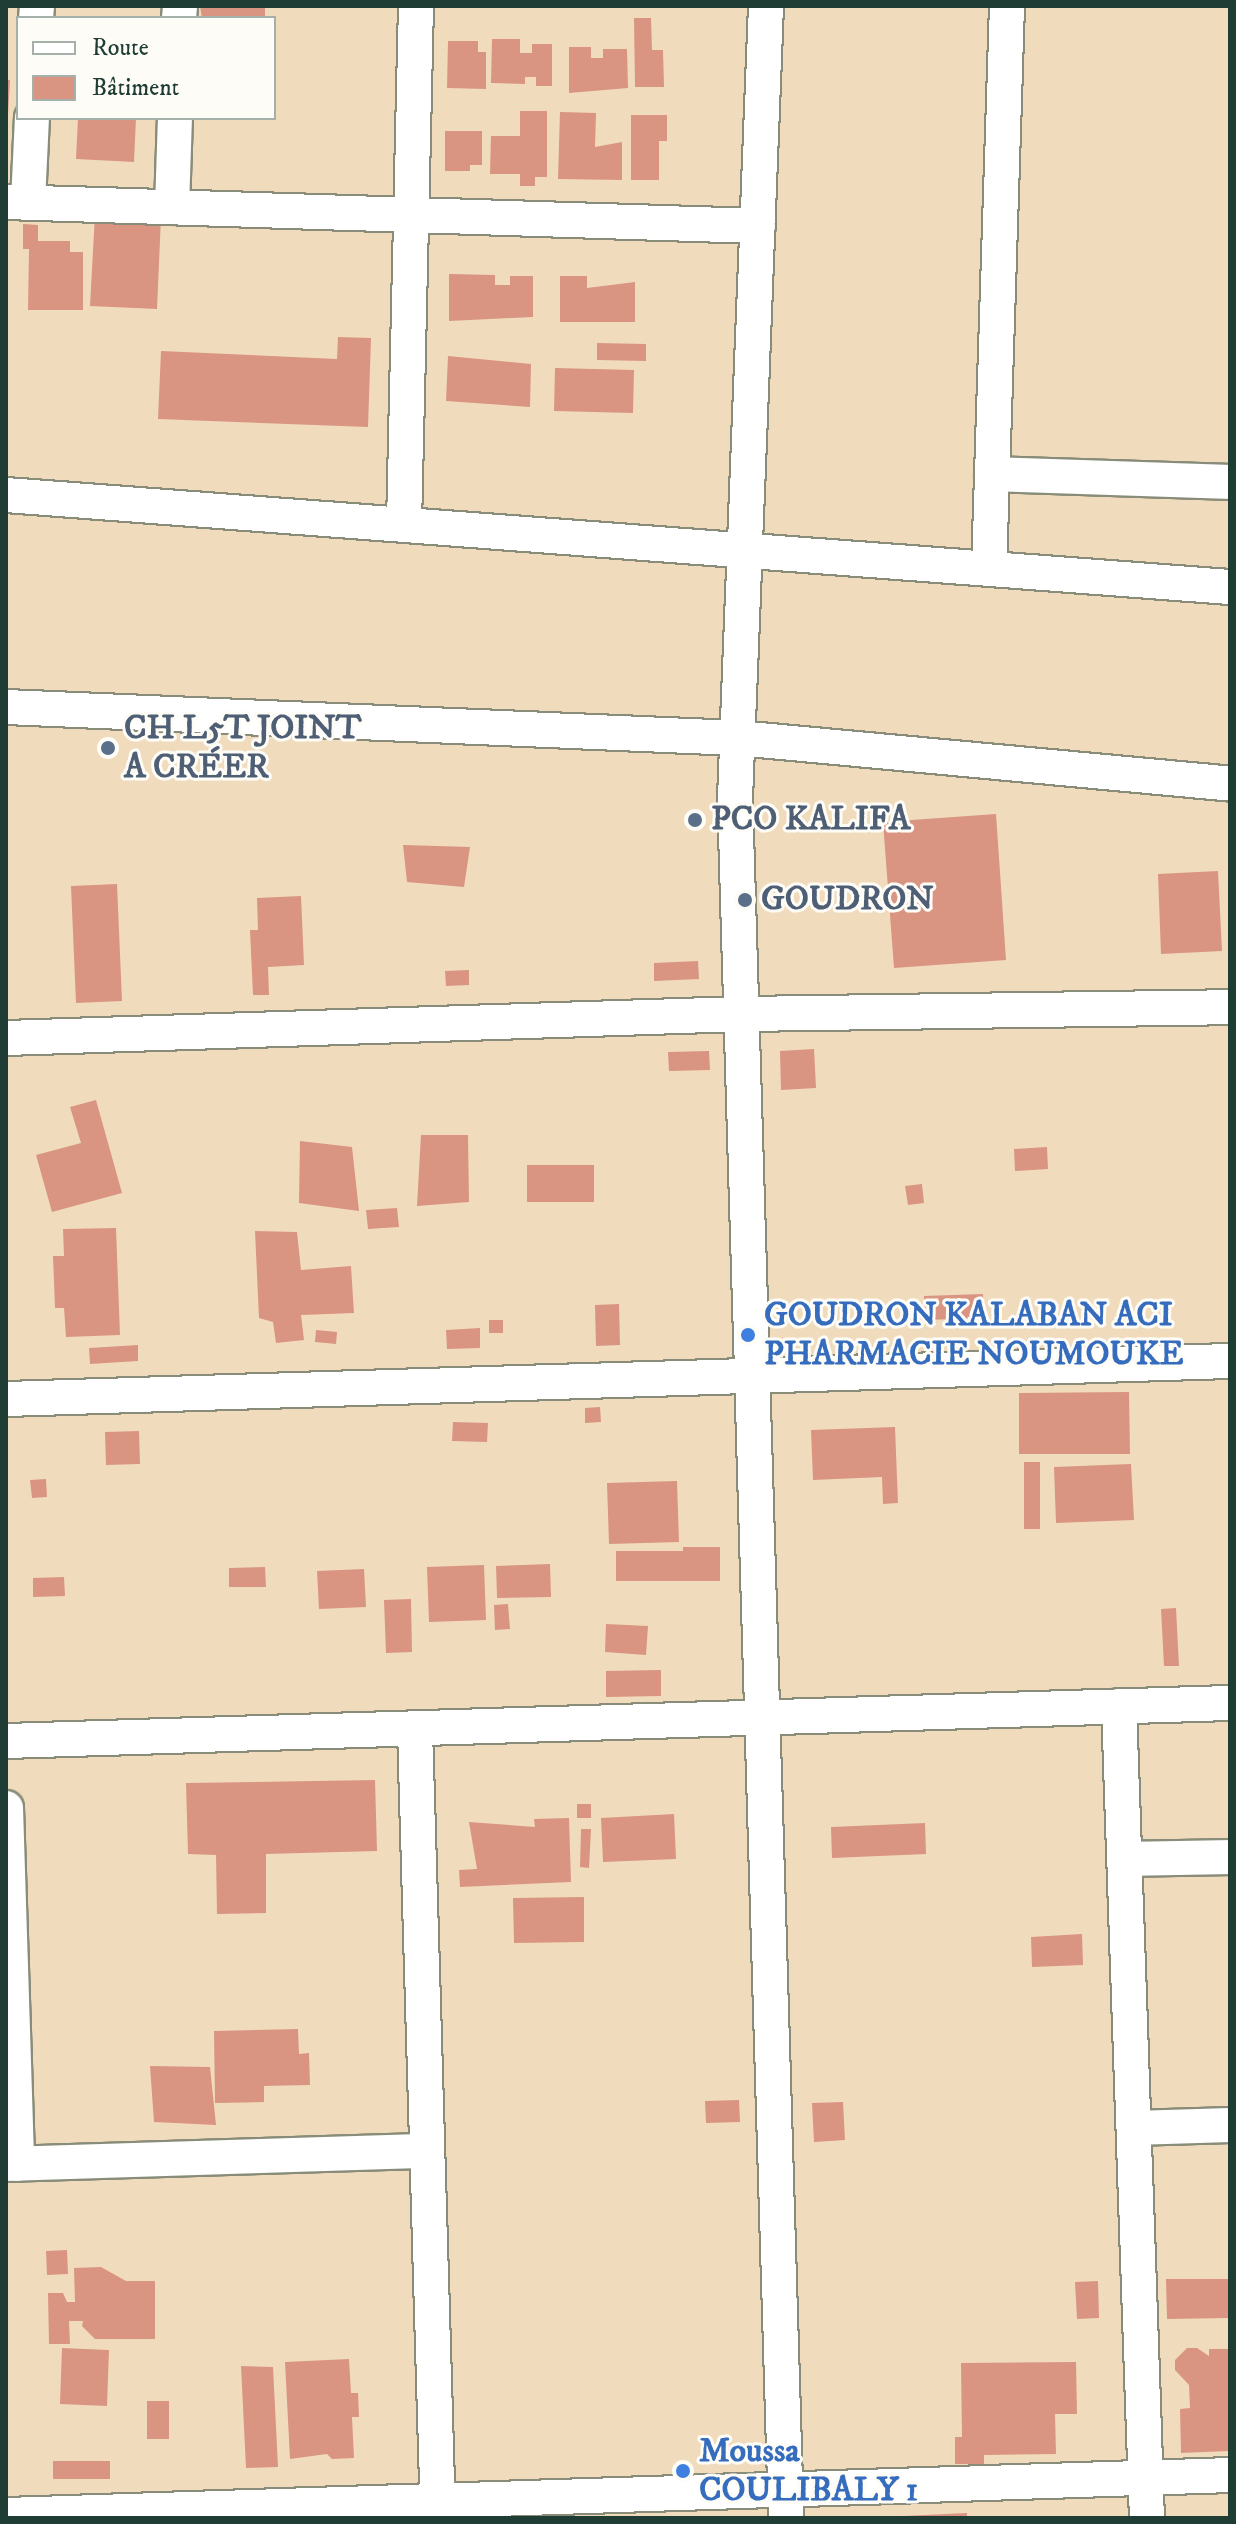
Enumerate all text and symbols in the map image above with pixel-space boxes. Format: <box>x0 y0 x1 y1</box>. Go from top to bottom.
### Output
legend <box>16 16 276 120</box>
text: Route <box>92 33 149 63</box>
text: Bâtiment <box>92 73 179 103</box>
place label: CH L5T JOINT A CRÉER <box>124 708 362 788</box>
marker: CH L5T JOINT A CRÉER <box>99 739 117 757</box>
place label: PCO KALIFA <box>711 800 910 840</box>
marker: PCO KALIFA <box>686 811 704 829</box>
place label: GOUDRON <box>761 880 934 920</box>
marker: GOUDRON <box>736 891 754 909</box>
place label: GOUDRON KALABAN ACI PHARMACIE NOUMOUKE <box>764 1295 1184 1374</box>
marker: GOUDRON KALABAN ACI PHARMACIE NOUMOUKE <box>739 1326 757 1344</box>
place label: Moussa COULIBALY 1 <box>699 2431 918 2510</box>
marker: Moussa COULIBALY 1 <box>674 2462 692 2480</box>

